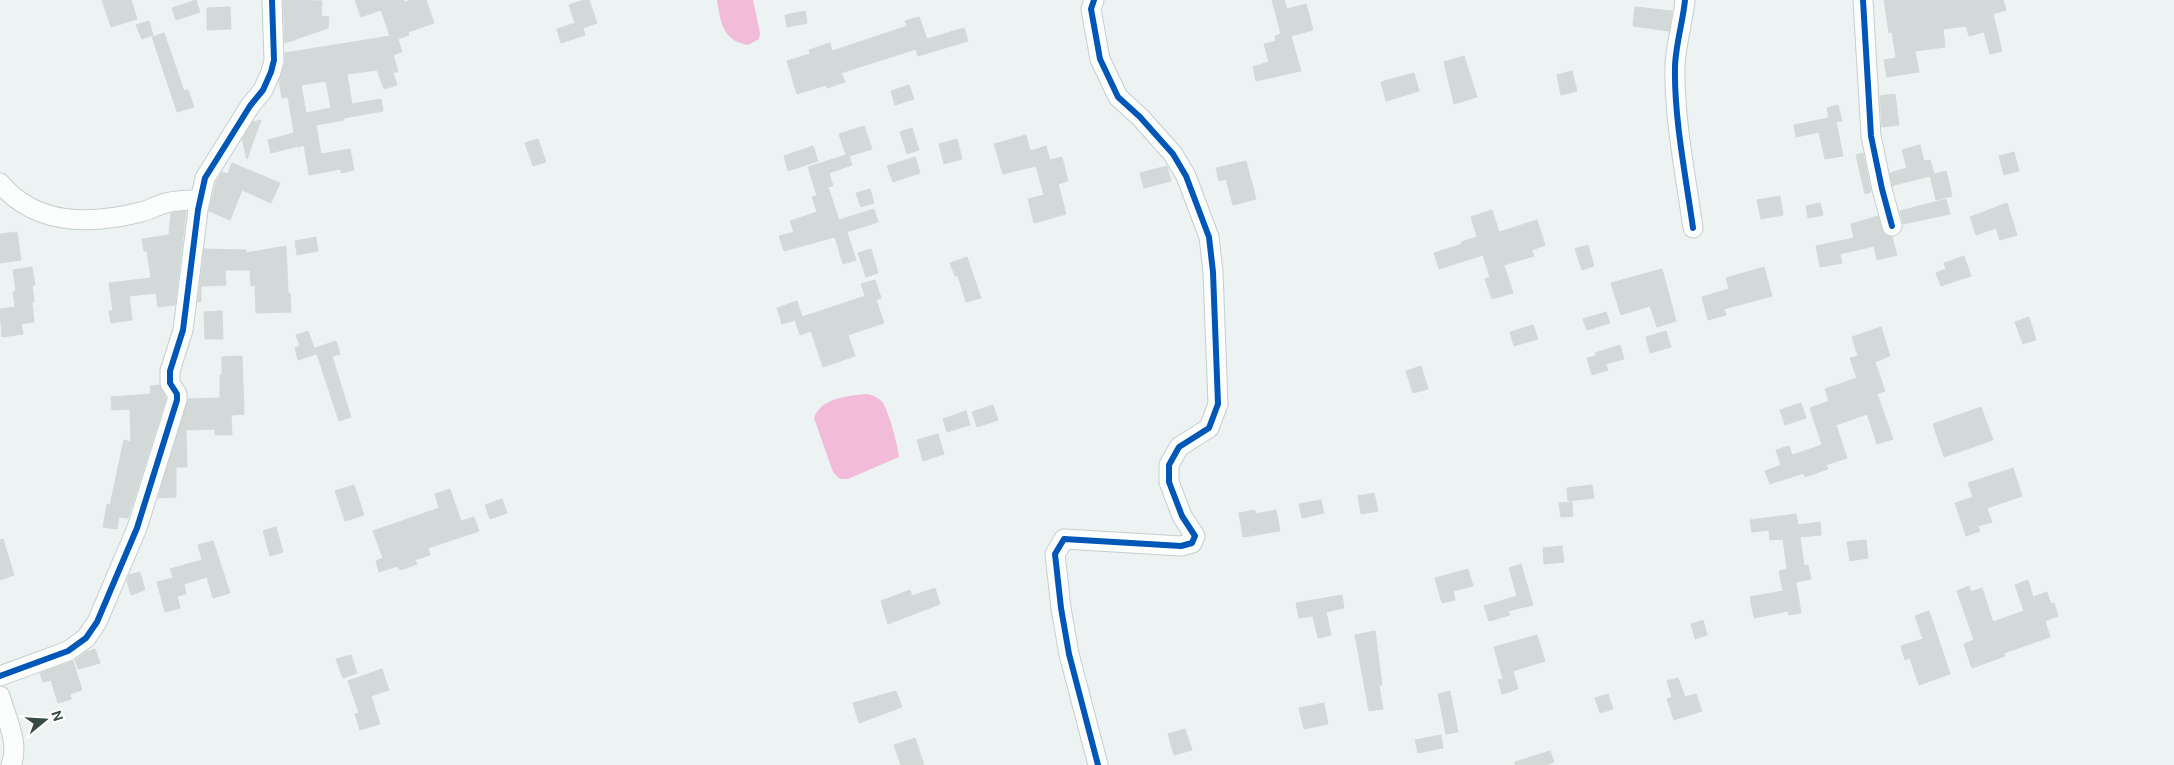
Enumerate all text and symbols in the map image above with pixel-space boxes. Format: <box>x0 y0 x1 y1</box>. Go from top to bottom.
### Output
north arrow <box>20 695 70 745</box>
text: N <box>48 709 67 723</box>

